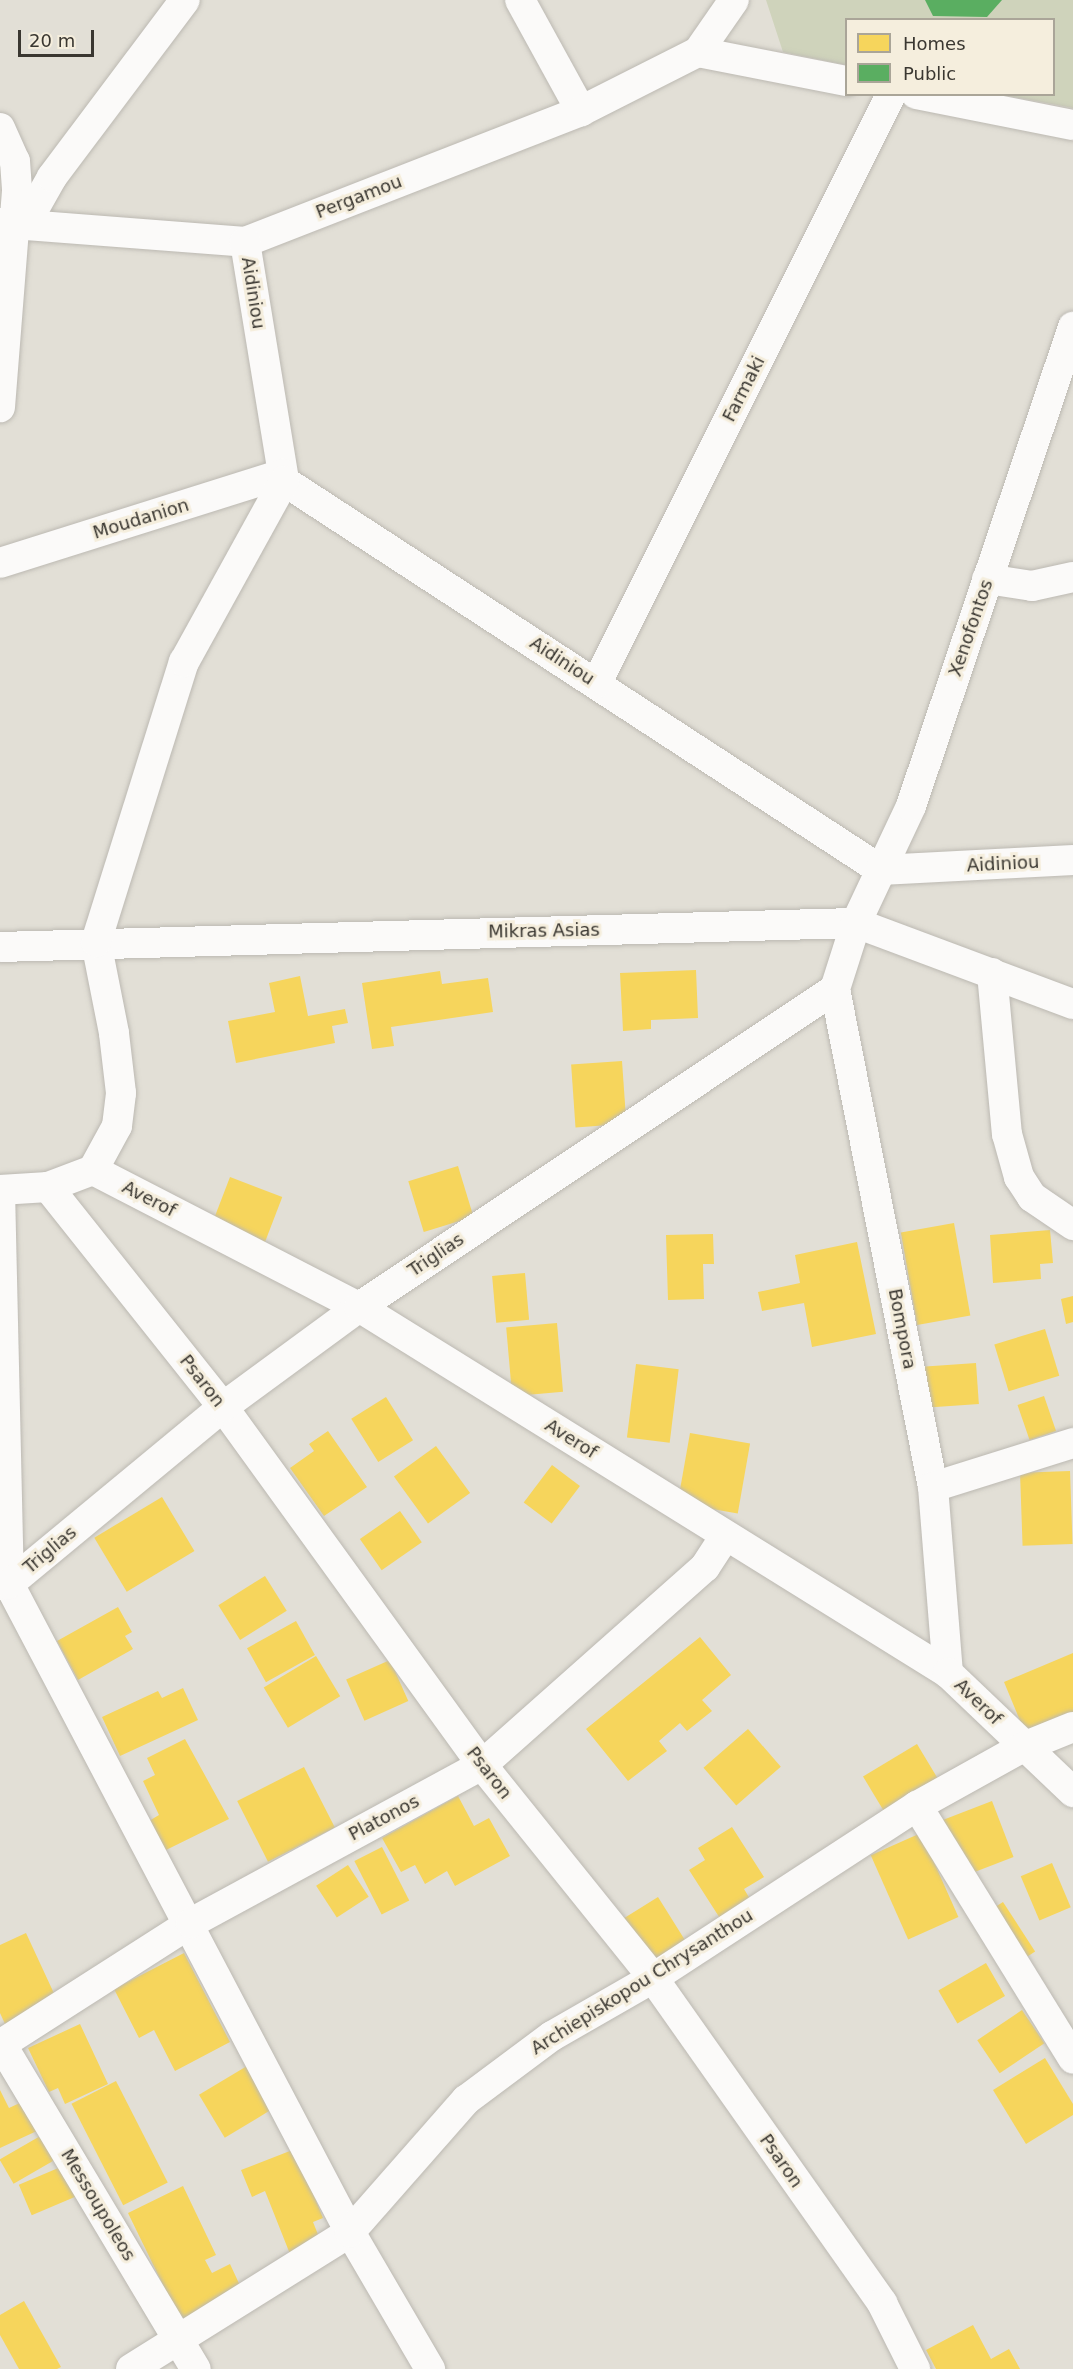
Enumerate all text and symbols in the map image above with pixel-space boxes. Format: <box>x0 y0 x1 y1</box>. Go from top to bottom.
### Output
scale bar <box>21 18 98 56</box>
legend <box>845 18 1055 96</box>
text: 20 m <box>29 30 75 51</box>
text: Homes <box>903 33 966 54</box>
text: Public <box>903 63 956 84</box>
street label: Pergamou <box>313 171 405 223</box>
street label: Aidiniou <box>237 255 269 331</box>
street label: Farmaki <box>718 353 770 425</box>
street label: Moudanion <box>90 494 192 544</box>
street label: Xenofontos <box>944 577 998 679</box>
street label: Aidiniou <box>526 632 598 690</box>
street label: Aidiniou <box>966 851 1040 877</box>
street label: Mikras Asias <box>488 919 600 943</box>
street label: Averof <box>119 1176 179 1222</box>
street label: Triglias <box>404 1229 468 1281</box>
street label: Bompora <box>884 1287 920 1371</box>
street label: Psaron <box>175 1351 229 1411</box>
street label: Averof <box>541 1415 601 1463</box>
street label: Triglias <box>19 1522 81 1578</box>
street label: Averof <box>950 1674 1006 1730</box>
street label: Psaron <box>462 1743 516 1803</box>
street label: Platonos <box>345 1790 423 1846</box>
street label: Archiepiskopou Chrysanthou <box>527 1905 757 2059</box>
street label: Psaron <box>755 2130 807 2192</box>
street label: Messoupoleos <box>56 2145 140 2265</box>

